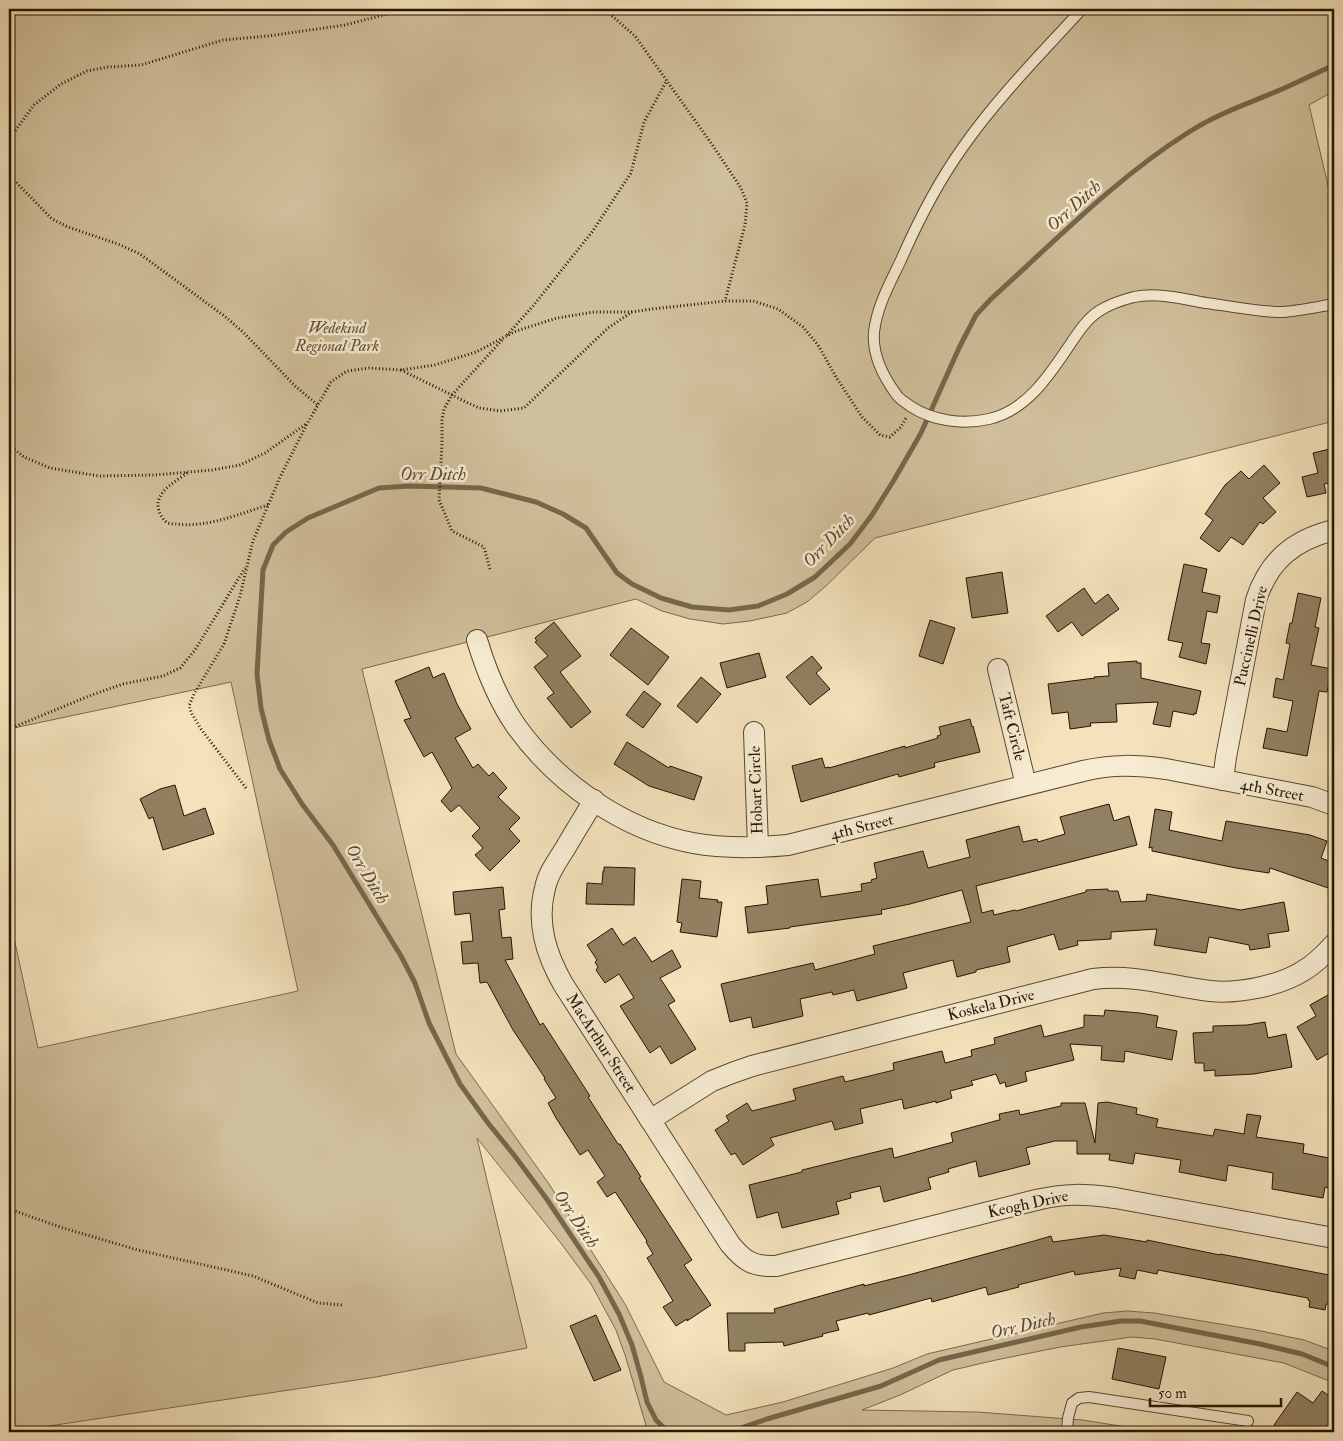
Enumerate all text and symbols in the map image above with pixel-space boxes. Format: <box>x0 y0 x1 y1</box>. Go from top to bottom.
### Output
water label: Orr Ditch <box>1042 175 1106 237</box>
park label: Wedekind Regional Park <box>294 318 379 356</box>
water label: Orr Ditch <box>400 463 466 486</box>
water label: Orr Ditch <box>798 509 860 573</box>
street label: Puccinelli Drive <box>1230 584 1272 688</box>
street label: Taft Circle <box>994 691 1030 763</box>
street label: Hobart Circle <box>744 745 768 835</box>
street label: 4th Street <box>1239 774 1305 806</box>
street label: 4th Street <box>828 810 896 844</box>
water label: Orr Ditch <box>340 840 394 908</box>
street label: Koskela Drive <box>945 984 1037 1025</box>
street label: MacArthur Street <box>562 990 640 1096</box>
water label: Orr Ditch <box>548 1185 604 1253</box>
street label: Keogh Drive <box>986 1186 1070 1222</box>
water label: Orr Ditch <box>988 1307 1058 1345</box>
scale bar <box>1150 1376 1282 1408</box>
text: 50 m <box>1158 1384 1187 1403</box>

